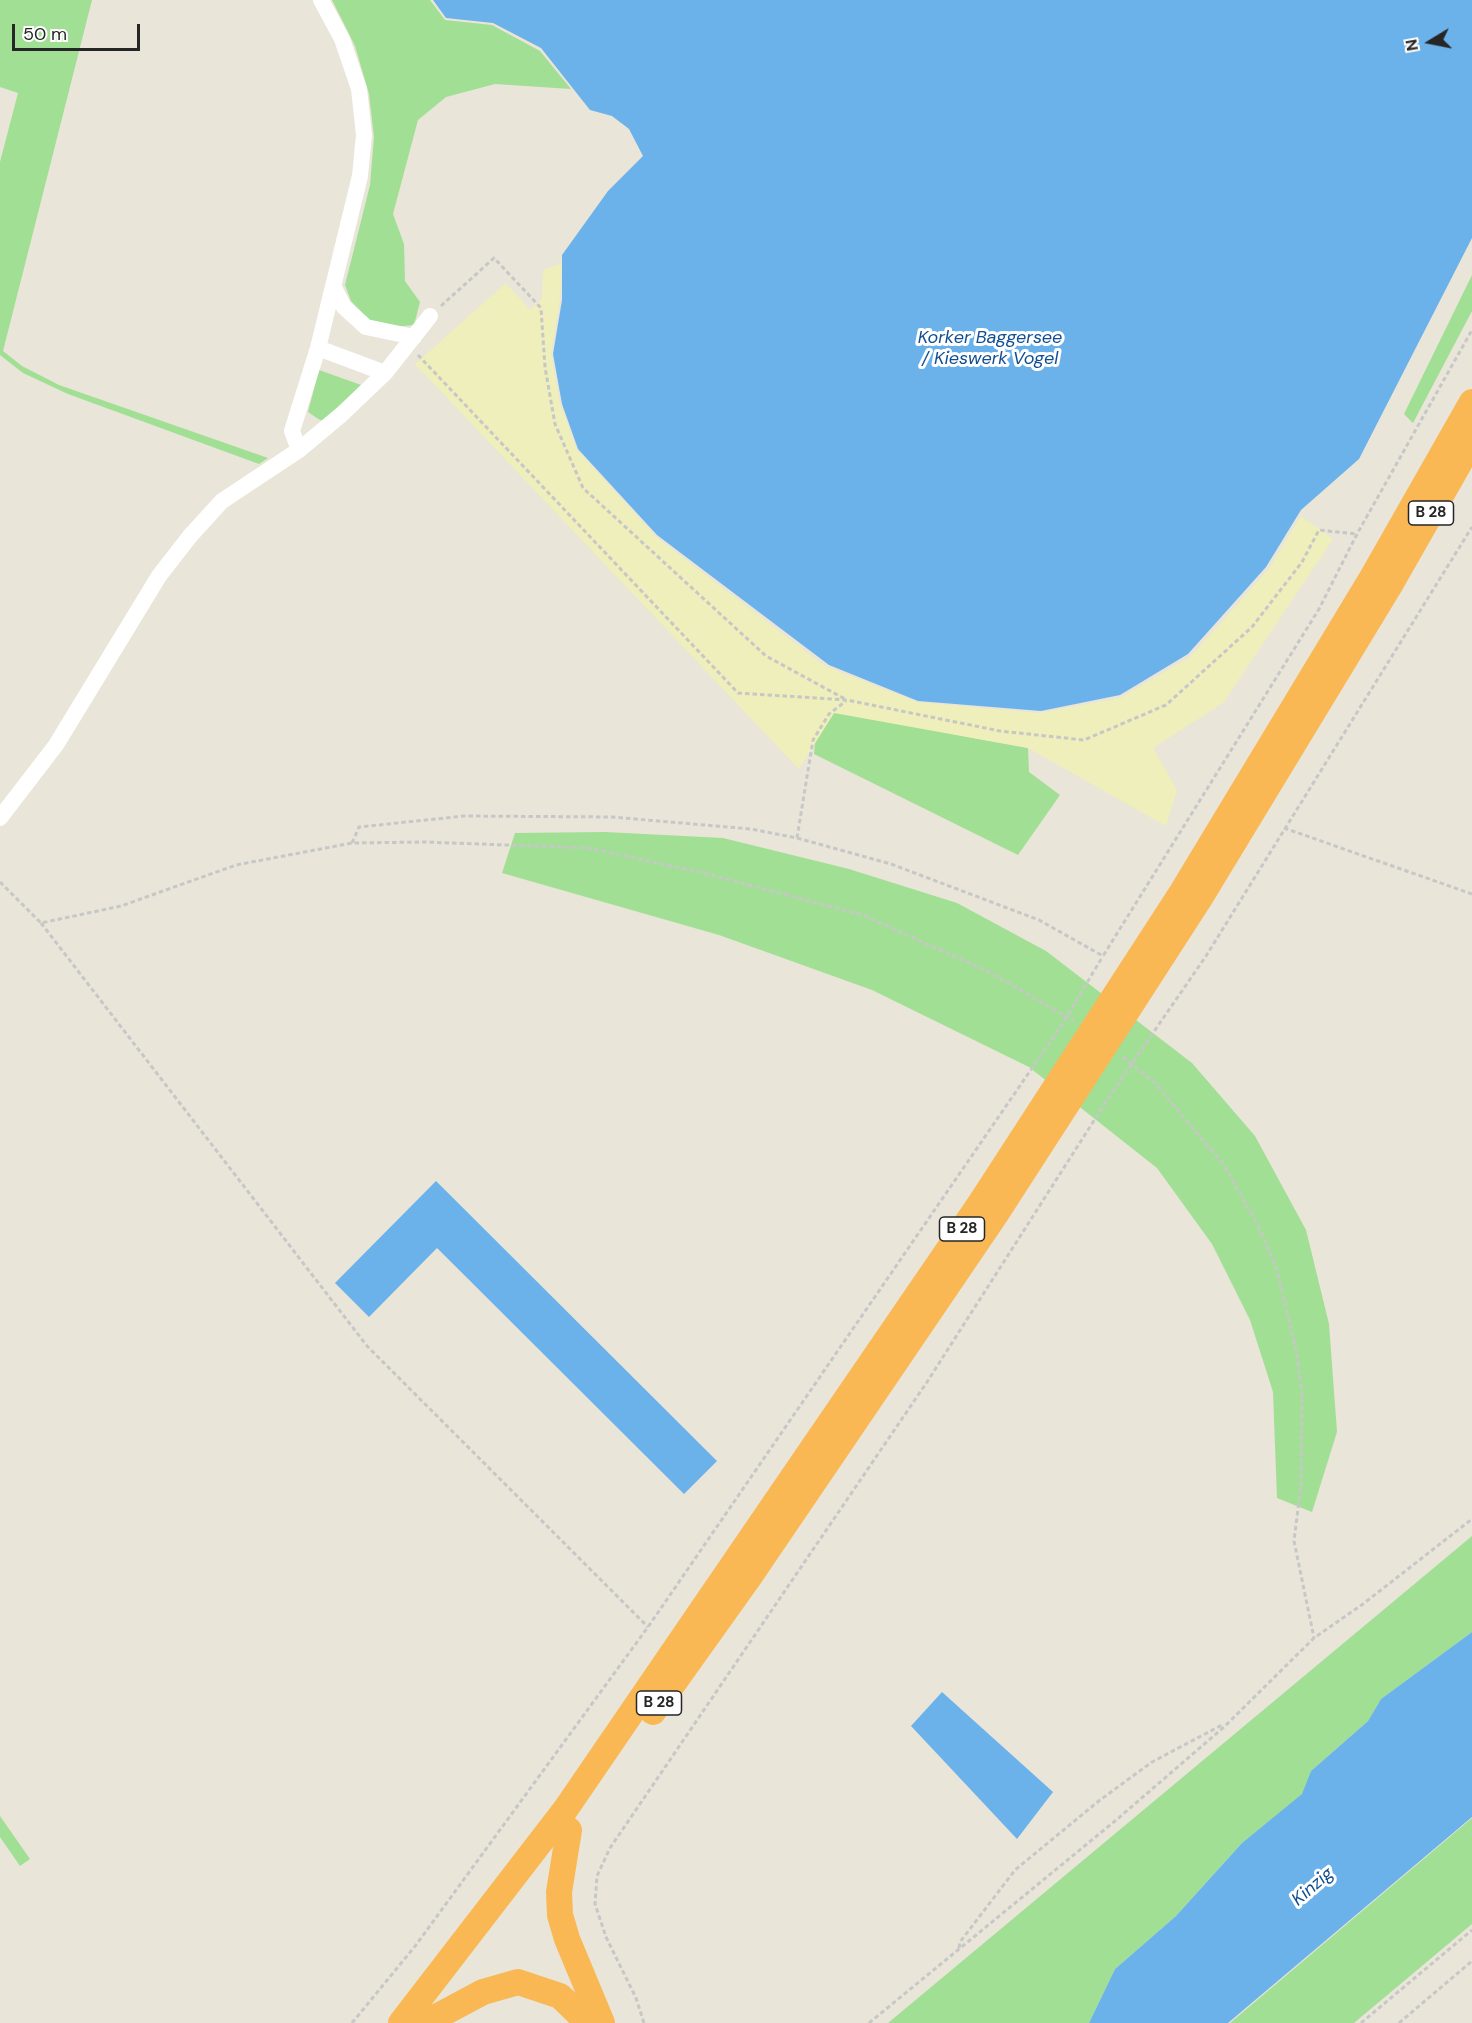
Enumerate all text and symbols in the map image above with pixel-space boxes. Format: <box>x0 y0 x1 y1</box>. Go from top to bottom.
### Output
scale bar <box>15 12 142 50</box>
north arrow <box>1400 12 1460 72</box>
text: 50 m <box>23 22 67 46</box>
text: N <box>1400 38 1423 53</box>
water label: Korker Baggersee / Kieswerk Vogel <box>918 327 1062 370</box>
road number: B 28 <box>1408 501 1454 525</box>
road number: B 28 <box>940 1217 984 1241</box>
road number: B 28 <box>636 1691 682 1715</box>
water label: Kinzig <box>1288 1863 1338 1911</box>

